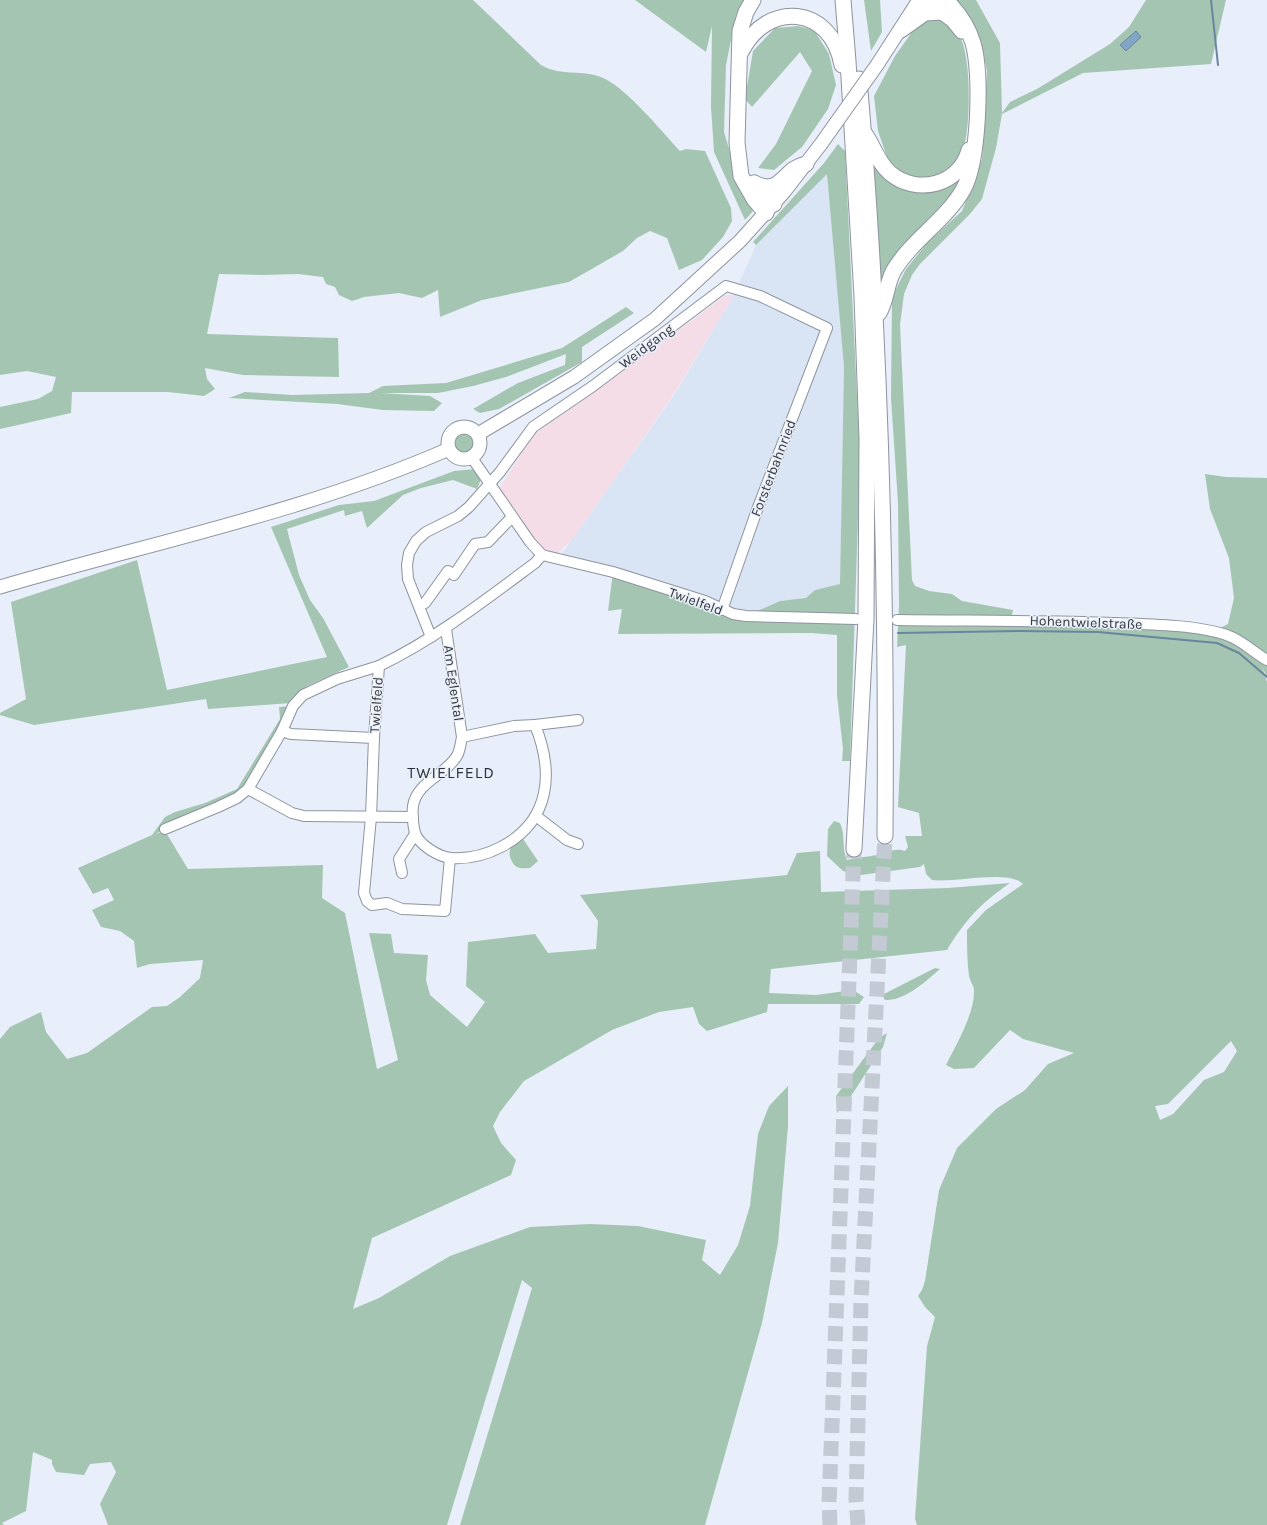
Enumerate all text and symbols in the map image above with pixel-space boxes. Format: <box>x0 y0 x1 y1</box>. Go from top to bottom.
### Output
street label: Weidgang <box>616 320 677 372</box>
street label: Forsterbahnried <box>747 417 800 519</box>
street label: Twielfeld <box>666 584 725 619</box>
street label: Hohentwielstraße <box>1029 612 1143 633</box>
street label: Am Eglental <box>440 644 467 722</box>
street label: Twielfeld <box>366 676 387 734</box>
district label: TWIELFELD <box>407 763 495 782</box>

